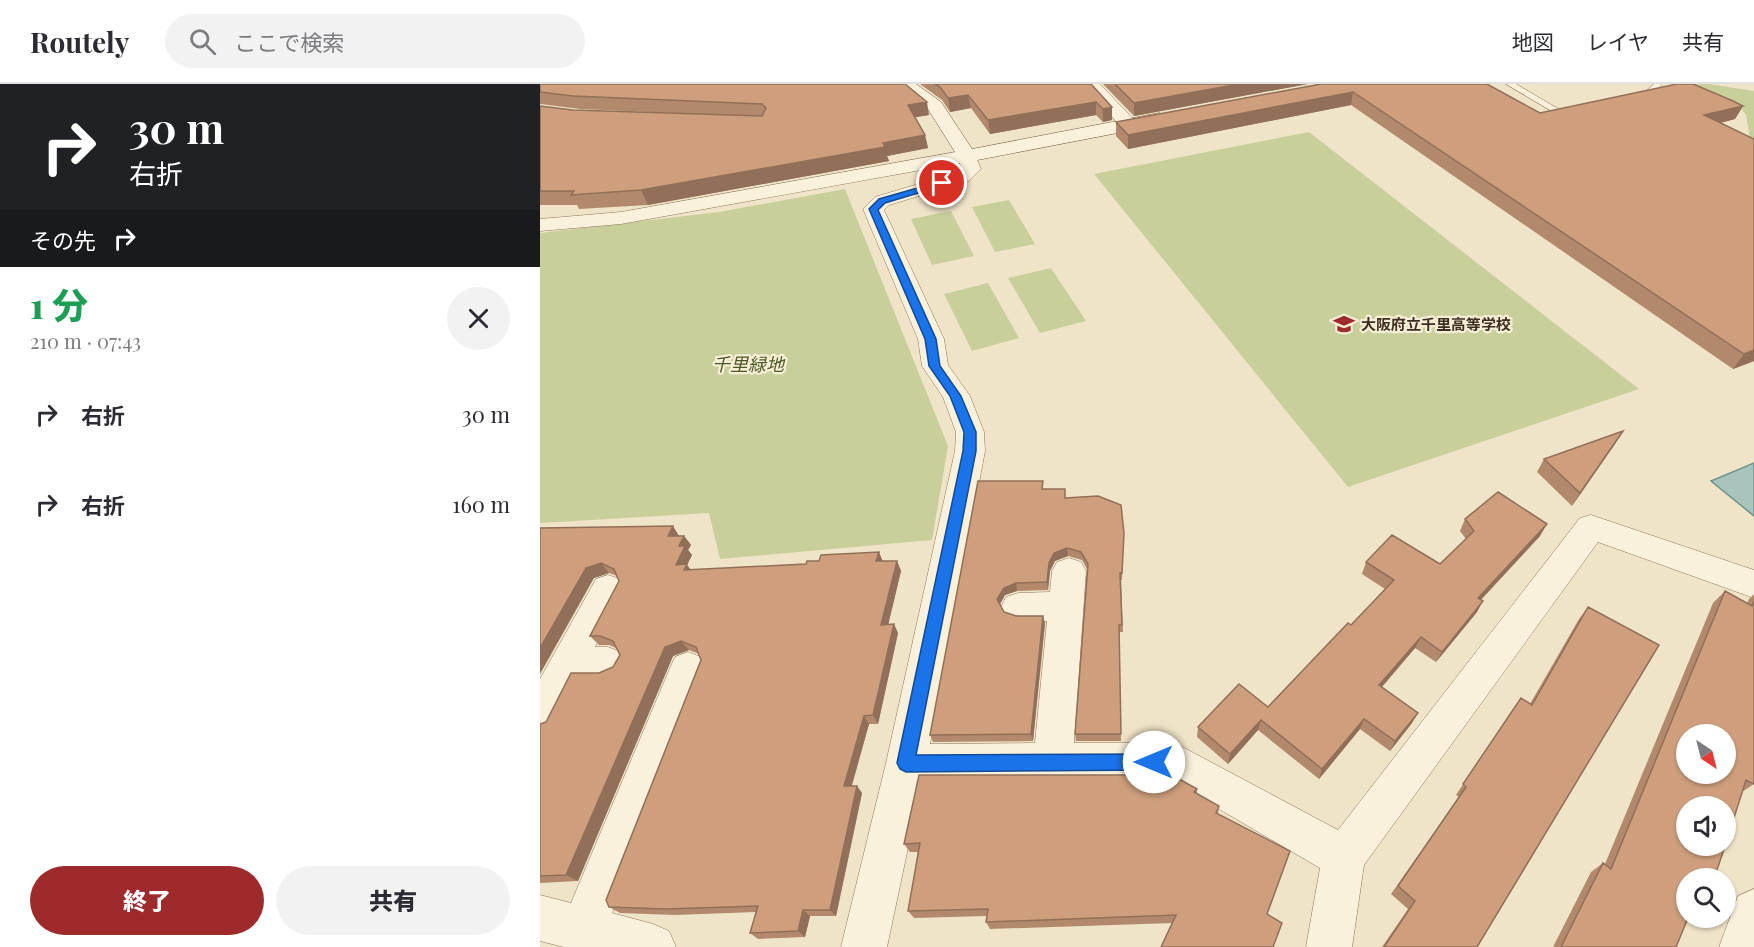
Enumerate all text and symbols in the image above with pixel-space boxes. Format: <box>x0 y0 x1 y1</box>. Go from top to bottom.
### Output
search box <box>165 14 585 68</box>
text: Routely <box>30 23 129 60</box>
icon: search <box>186 25 219 58</box>
text: ここで検索 <box>234 27 344 57</box>
text: 地図 <box>1512 27 1554 55</box>
text: レイヤ <box>1587 27 1649 55</box>
text: 共有 <box>1682 27 1724 55</box>
text: 30 m <box>129 99 224 155</box>
icon: right <box>30 108 108 186</box>
text: 右折 <box>129 155 183 191</box>
pin <box>916 157 967 208</box>
icon: arrive <box>925 166 958 199</box>
icon: right <box>108 222 141 255</box>
text: その先 <box>30 225 96 255</box>
text: 1 分 <box>30 280 88 328</box>
button: close <box>447 287 510 350</box>
school or university icon: 大阪府立千里高等学校 <box>1332 312 1356 336</box>
place label: 大阪府立千里高等学校 <box>1361 314 1511 334</box>
text: 210 m · 07:43 <box>30 327 141 354</box>
park label: 千里緑地 <box>712 352 786 376</box>
icon: right <box>30 398 63 431</box>
text: 30 m <box>462 399 510 429</box>
text: 右折 <box>81 400 125 430</box>
icon: right <box>30 488 63 521</box>
text: 160 m <box>452 489 510 519</box>
text: 右折 <box>81 490 125 520</box>
north arrow <box>1676 724 1736 784</box>
map controls <box>1676 724 1736 928</box>
position arrow <box>1122 730 1186 794</box>
button: sound <box>1676 796 1736 856</box>
button: 終了 <box>30 866 264 935</box>
button: 共有 <box>276 866 510 935</box>
button: search <box>1676 868 1736 928</box>

